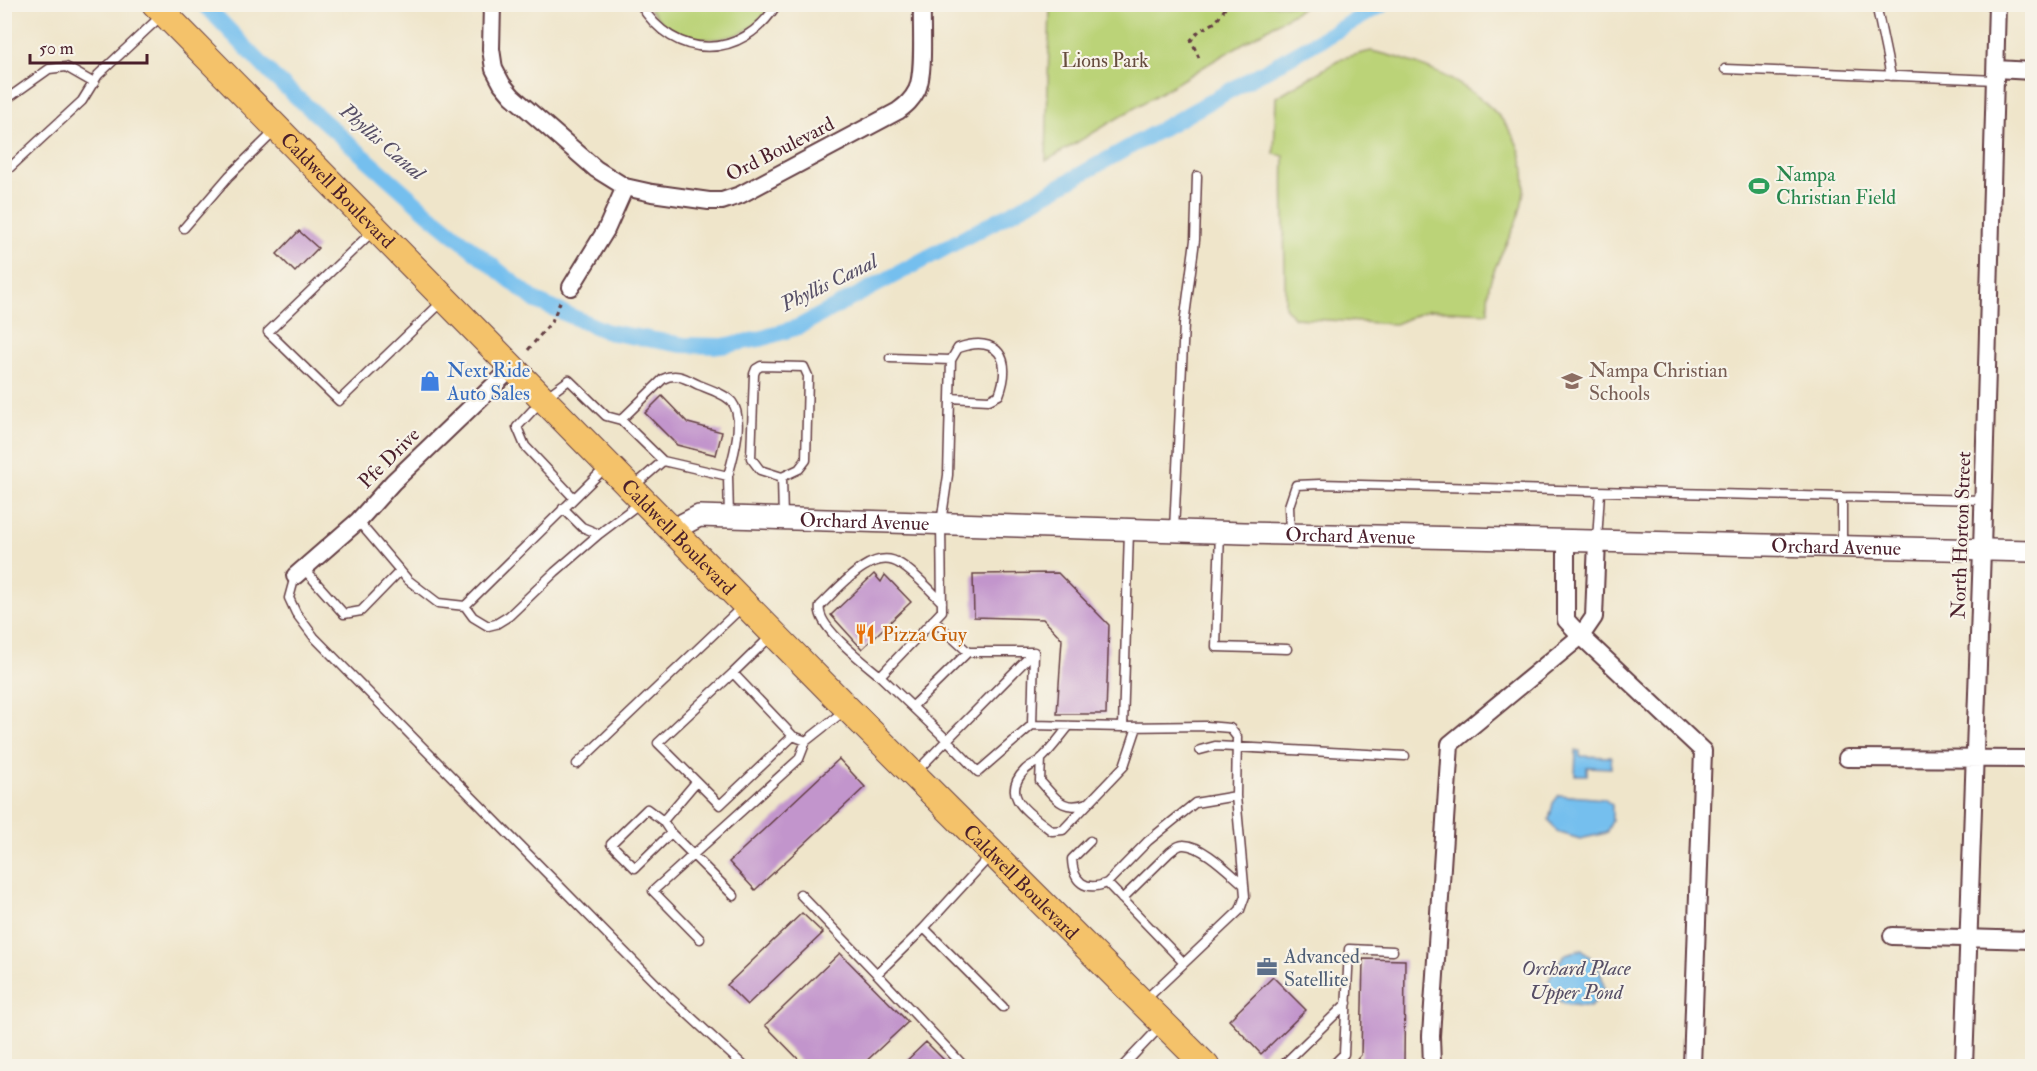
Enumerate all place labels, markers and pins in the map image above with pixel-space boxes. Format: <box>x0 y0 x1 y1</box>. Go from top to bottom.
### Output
place label: Nampa Christian Field <box>1776 162 1896 210</box>
sports icon: Nampa Christian Field <box>1747 174 1771 198</box>
place label: Next Ride Auto Sales <box>446 358 530 406</box>
place label: Nampa Christian Schools <box>1589 358 1728 406</box>
shop icon: Next Ride Auto Sales <box>418 369 442 393</box>
school or university icon: Nampa Christian Schools <box>1560 369 1584 393</box>
restaurant icon: Pizza Guy <box>853 622 877 646</box>
place label: Pizza Guy <box>882 622 968 647</box>
place label: Advanced Satellite <box>1283 944 1360 992</box>
office icon: Advanced Satellite <box>1255 955 1279 979</box>

